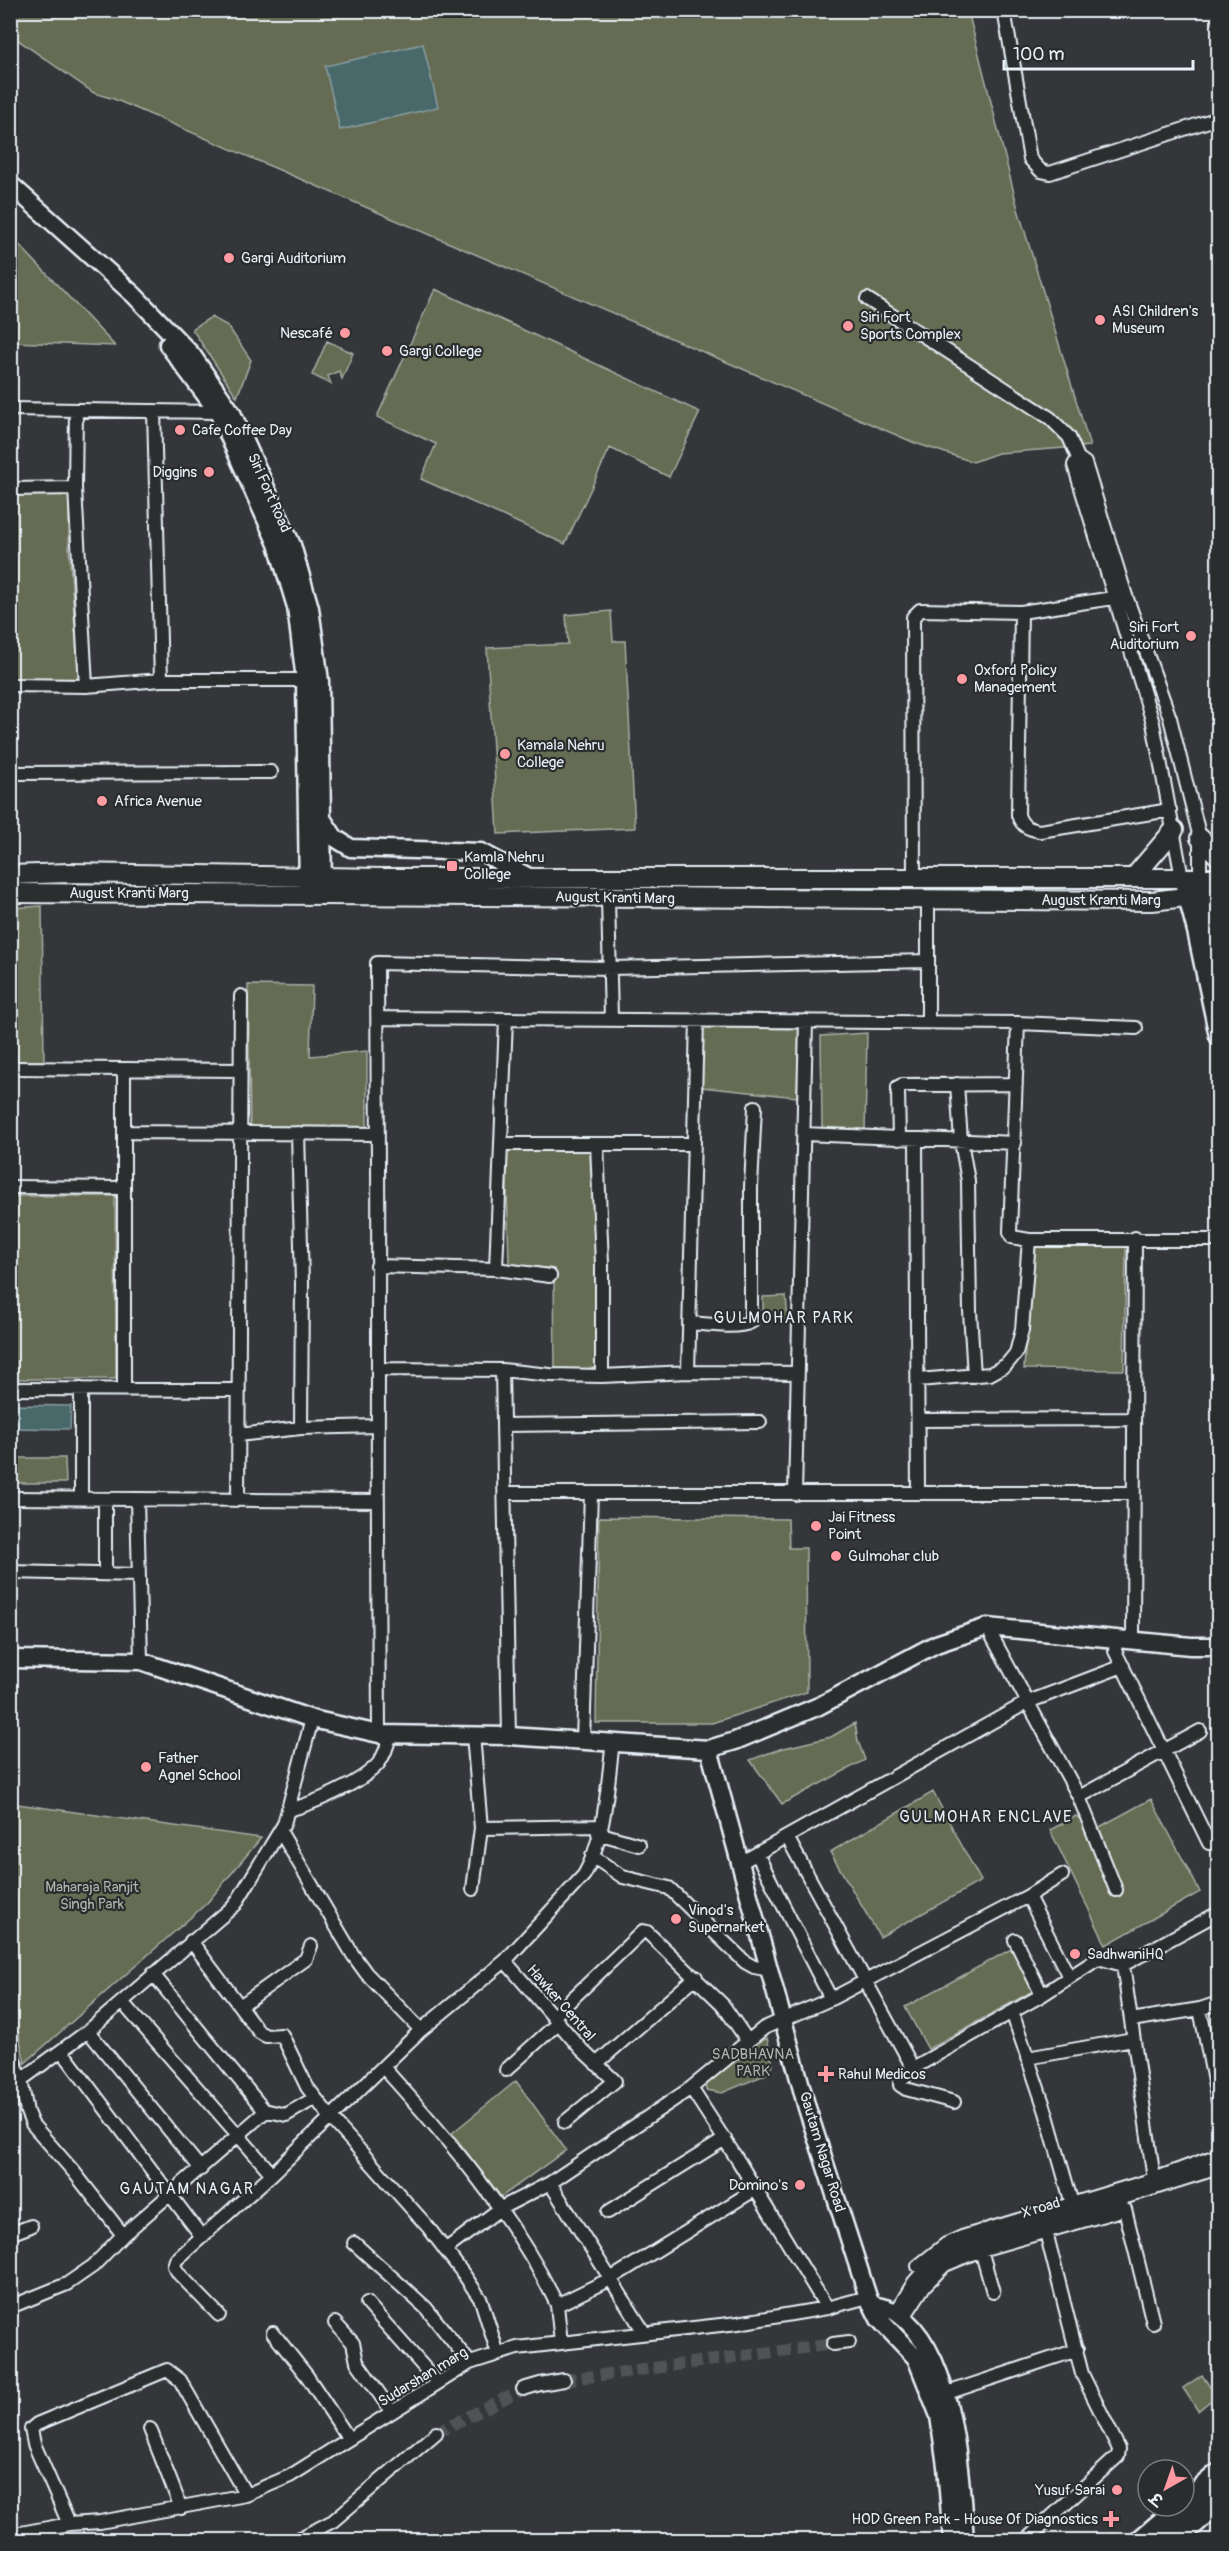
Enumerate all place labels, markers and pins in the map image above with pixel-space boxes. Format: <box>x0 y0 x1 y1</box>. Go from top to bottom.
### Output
place label: Gargi Auditorium <box>241 249 346 268</box>
marker: Gargi Auditorium <box>222 251 236 265</box>
place label: ASI Children's Museum <box>1112 302 1199 338</box>
place label: Siri Fort Sports Complex <box>860 308 961 344</box>
marker: ASI Children's Museum <box>1093 313 1107 327</box>
marker: Siri Fort Sports Complex <box>841 319 855 333</box>
place label: Nescafé <box>280 324 333 343</box>
marker: Nescafé <box>338 326 352 340</box>
place label: Gargi College <box>399 342 482 361</box>
marker: Gargi College <box>380 344 394 358</box>
place label: Cafe Coffee Day <box>192 421 293 440</box>
marker: Cafe Coffee Day <box>173 423 187 437</box>
place label: Diggins <box>152 463 197 482</box>
marker: Diggins <box>202 465 216 479</box>
place label: Siri Fort Auditorium <box>1110 618 1180 654</box>
marker: Siri Fort Auditorium <box>1184 629 1198 643</box>
place label: Oxford Policy Management <box>974 661 1057 697</box>
marker: Oxford Policy Management <box>955 672 969 686</box>
place label: Kamala Nehru College <box>517 736 605 772</box>
marker: Kamala Nehru College <box>498 747 512 761</box>
place label: Africa Avenue <box>114 792 202 811</box>
marker: Africa Avenue <box>95 794 109 808</box>
place label: Kamla Nehru College <box>464 848 545 884</box>
marker: Kamla Nehru College <box>445 859 459 873</box>
place label: Jai Fitness Point <box>828 1508 895 1544</box>
marker: Jai Fitness Point <box>809 1519 823 1533</box>
place label: Gulmohar club <box>848 1547 939 1566</box>
marker: Gulmohar club <box>829 1549 843 1563</box>
place label: Father Agnel School <box>158 1749 241 1785</box>
marker: Father Agnel School <box>139 1760 153 1774</box>
place label: Vinod's Supernarket <box>688 1901 766 1937</box>
marker: Vinod's Supernarket <box>669 1912 683 1926</box>
place label: SadhwaniHQ <box>1087 1945 1164 1964</box>
marker: SadhwaniHQ <box>1068 1947 1082 1961</box>
place label: Rahul Medicos <box>838 2065 926 2084</box>
marker: Rahul Medicos <box>819 2067 833 2081</box>
place label: Domino's <box>729 2176 788 2195</box>
marker: Domino's <box>793 2178 807 2192</box>
place label: Yusuf Sarai <box>1034 2481 1105 2500</box>
marker: Yusuf Sarai <box>1110 2483 1124 2497</box>
place label: HOD Green Park - House Of Diagnostics <box>851 2510 1098 2529</box>
marker: HOD Green Park - House Of Diagnostics <box>1102 2510 1120 2528</box>

